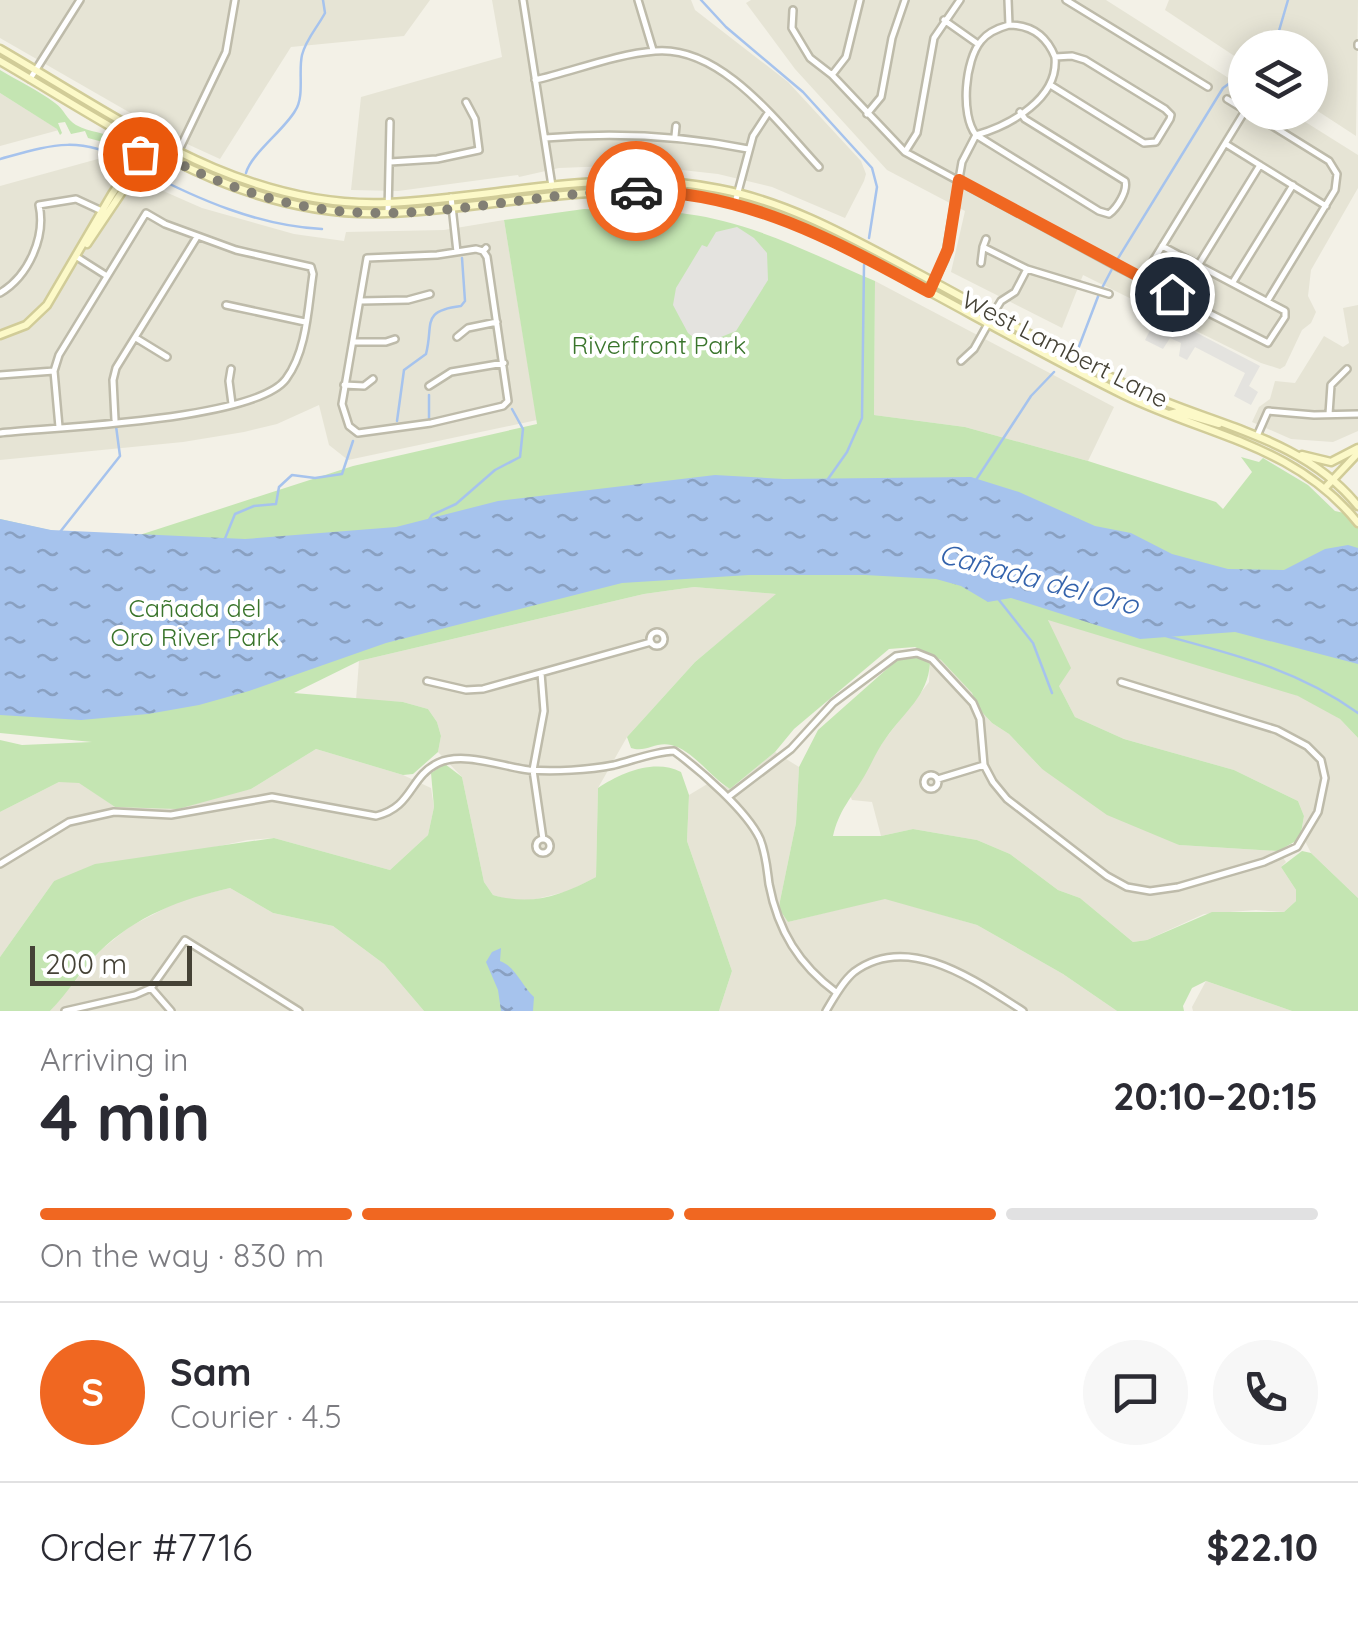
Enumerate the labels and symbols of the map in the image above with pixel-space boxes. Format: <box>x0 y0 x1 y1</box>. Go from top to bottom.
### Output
pin <box>98 112 183 197</box>
courier <box>586 141 686 241</box>
pin <box>1130 252 1215 337</box>
street label: West Lambert Lane <box>957 283 1174 414</box>
park label: Riverfront Park <box>572 329 746 360</box>
water label: Cañada del Oro <box>935 535 1144 622</box>
park label: Cañada del Oro River Park <box>111 592 279 652</box>
scale bar <box>30 941 192 986</box>

